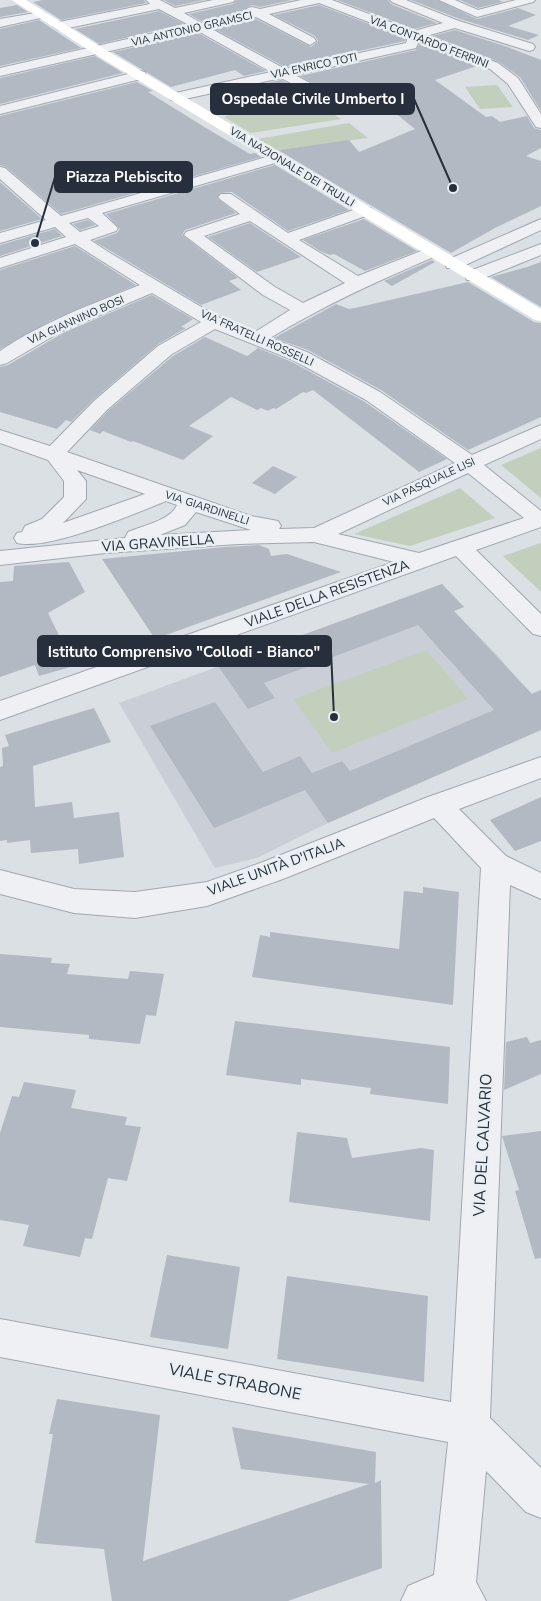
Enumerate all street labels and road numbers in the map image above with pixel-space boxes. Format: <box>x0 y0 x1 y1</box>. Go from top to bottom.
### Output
street label: VIA ANTONIO GRAMSCI <box>129 8 254 50</box>
street label: VIA CONTARDO FERRINI <box>366 12 491 72</box>
street label: VIA ENRICO TOTI <box>268 50 359 83</box>
street label: VIA NAZIONALE DEI TRULLI <box>226 123 357 210</box>
street label: VIA GIANNINO BOSI <box>25 292 127 348</box>
street label: VIA FRATELLI ROSSELLI <box>197 306 316 370</box>
street label: VIA PASQUALE LISI <box>380 454 478 510</box>
street label: VIA GIARDINELLI <box>162 487 251 529</box>
street label: VIA GRAVINELLA <box>100 530 215 556</box>
street label: VIALE DELLA RESISTENZA <box>241 555 412 633</box>
street label: VIALE UNITÀ D'ITALIA <box>204 833 347 901</box>
street label: VIA DEL CALVARIO <box>468 1073 498 1218</box>
street label: VIALE STRABONE <box>166 1358 303 1406</box>

